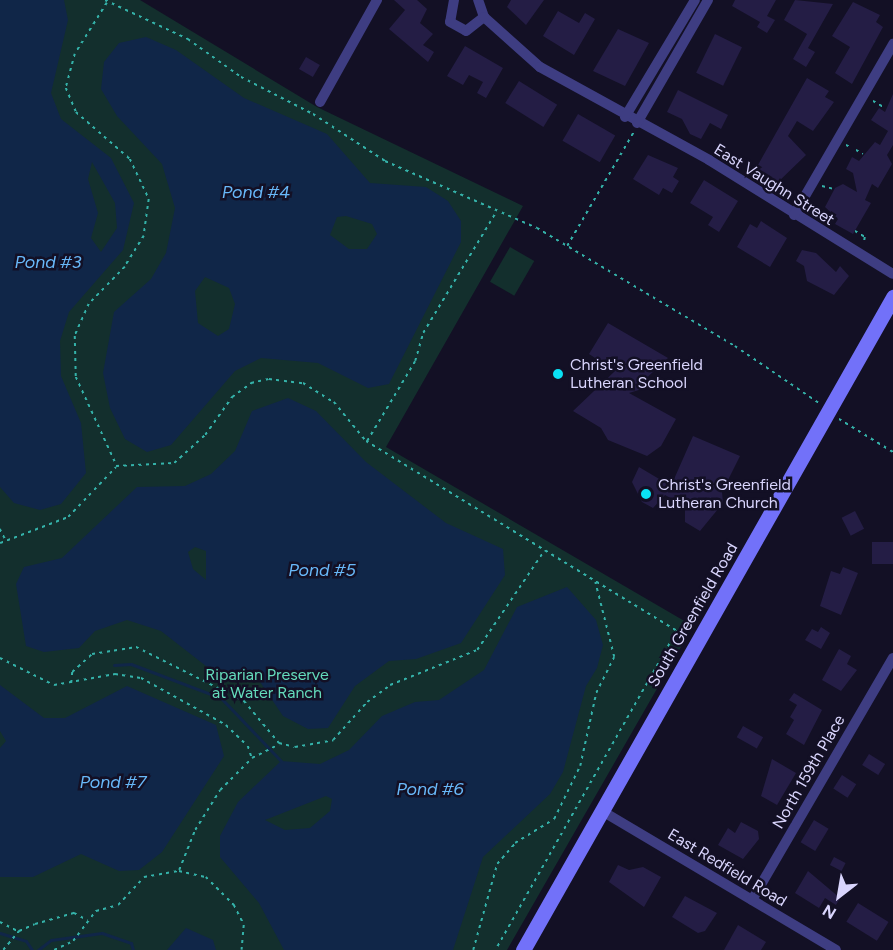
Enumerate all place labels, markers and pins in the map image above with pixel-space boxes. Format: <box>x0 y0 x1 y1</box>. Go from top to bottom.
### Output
place label: Christ's Greenfield Lutheran School <box>570 355 703 393</box>
marker: Christ's Greenfield Lutheran School <box>551 367 565 381</box>
place label: Christ's Greenfield Lutheran Church <box>658 475 791 513</box>
marker: Christ's Greenfield Lutheran Church <box>639 487 653 501</box>

